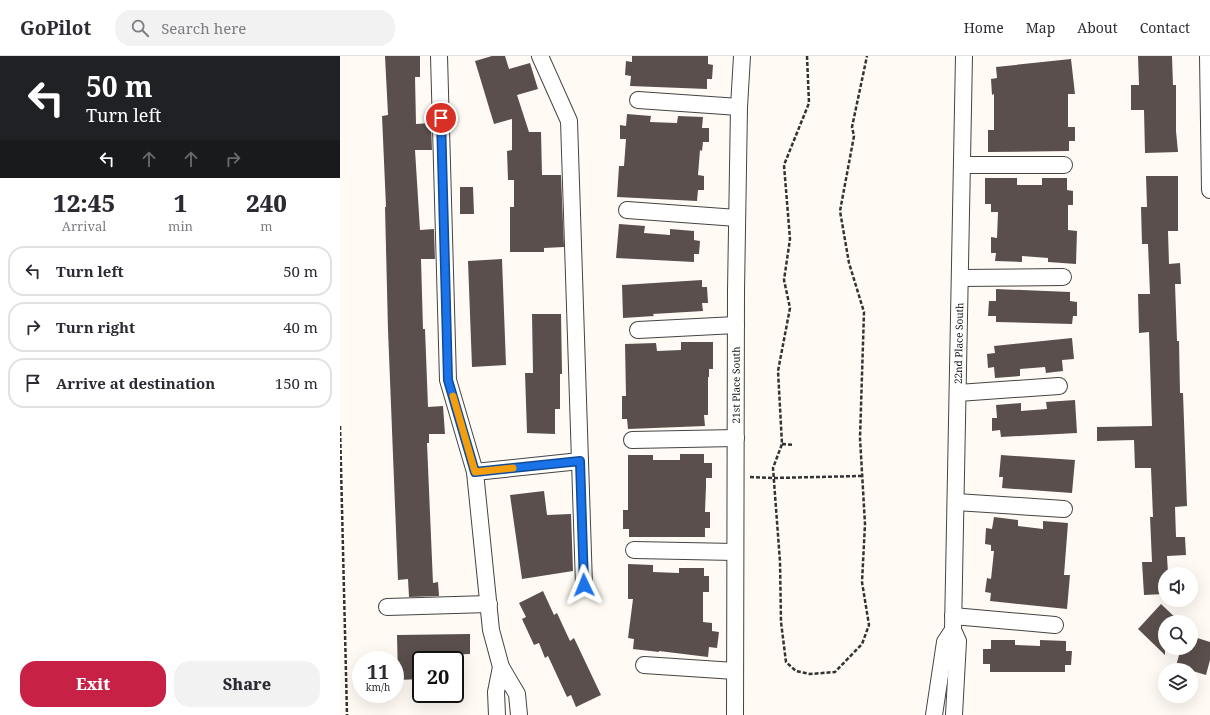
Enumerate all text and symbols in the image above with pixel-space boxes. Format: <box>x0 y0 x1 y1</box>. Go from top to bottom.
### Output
search box <box>115 10 395 46</box>
text: GoPilot <box>20 15 91 41</box>
icon: search <box>129 17 151 39</box>
text: Search here <box>161 18 246 38</box>
text: Home <box>964 18 1004 37</box>
text: Map <box>1026 18 1055 37</box>
text: About <box>1077 18 1118 37</box>
text: Contact <box>1140 18 1190 37</box>
text: 50 m <box>86 67 153 105</box>
icon: left <box>20 72 72 124</box>
pin <box>424 101 458 135</box>
text: Turn left <box>86 103 161 127</box>
icon: arrive <box>430 107 452 129</box>
icon: left <box>96 148 118 170</box>
icon: ahead <box>138 148 160 170</box>
icon: ahead <box>180 148 202 170</box>
icon: right <box>222 148 244 170</box>
text: 12:45 <box>53 186 115 219</box>
text: 1 <box>174 186 187 219</box>
text: 240 <box>246 186 287 219</box>
text: Arrival <box>62 217 106 235</box>
text: min <box>168 217 193 235</box>
text: m <box>260 217 273 235</box>
icon: left <box>22 260 44 282</box>
text: Turn left <box>56 261 124 281</box>
text: 50 m <box>283 261 318 281</box>
street label: 22nd Place South <box>951 302 966 384</box>
icon: right <box>22 316 44 338</box>
text: Turn right <box>56 317 135 337</box>
text: 40 m <box>283 317 318 337</box>
street label: 21st Place South <box>729 346 743 424</box>
icon: arrive <box>22 372 44 394</box>
text: Arrive at destination <box>56 373 215 393</box>
text: 150 m <box>275 373 318 393</box>
position arrow <box>563 564 605 606</box>
map controls <box>1158 567 1198 703</box>
button: sound <box>1158 567 1198 607</box>
button: search <box>1158 615 1198 655</box>
speed limit sign: 20 <box>412 651 464 703</box>
text: 11 <box>367 658 389 685</box>
button: Exit <box>20 661 166 707</box>
button: Share <box>174 661 320 707</box>
button: layers <box>1158 663 1198 703</box>
text: km/h <box>366 680 390 694</box>

